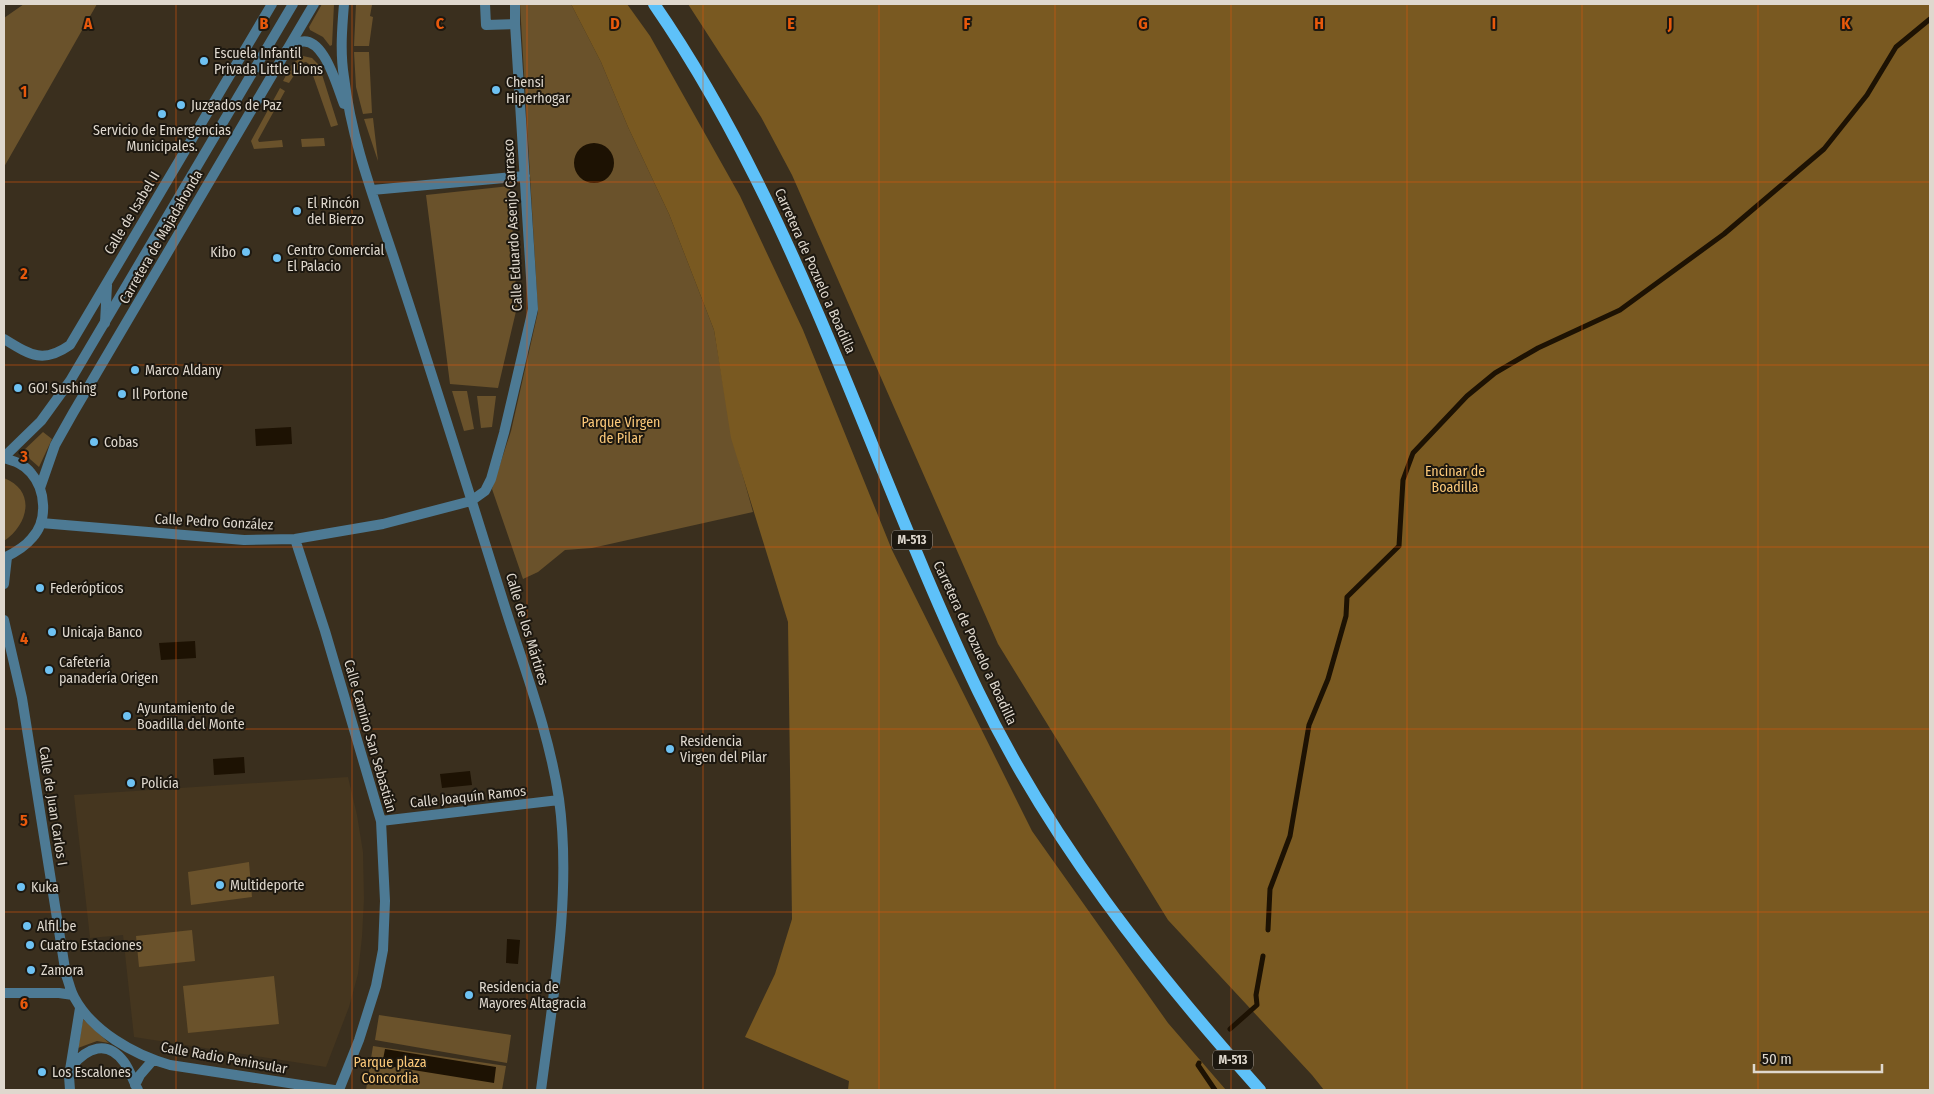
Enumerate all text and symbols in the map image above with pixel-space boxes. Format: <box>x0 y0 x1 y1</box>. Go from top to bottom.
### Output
text: A <box>83 14 93 33</box>
text: B <box>260 14 269 33</box>
text: C <box>436 14 445 33</box>
text: D <box>610 14 620 33</box>
text: E <box>787 14 795 33</box>
text: F <box>963 14 971 33</box>
text: G <box>1138 14 1148 33</box>
text: H <box>1314 14 1324 33</box>
text: I <box>1492 14 1496 33</box>
text: J <box>1667 14 1672 33</box>
text: K <box>1841 14 1851 33</box>
place label: Escuela Infantil Privada Little Lions <box>214 45 323 78</box>
marker: Escuela Infantil Privada Little Lions <box>198 55 210 67</box>
place label: Chensi Hiperhogar <box>506 74 570 107</box>
text: 1 <box>21 82 27 101</box>
marker: Chensi Hiperhogar <box>490 84 502 96</box>
place label: Juzgados de Paz <box>191 97 282 114</box>
marker: Juzgados de Paz <box>175 99 187 111</box>
marker: Servicio de Emergencias Municipales. <box>156 108 168 120</box>
place label: Servicio de Emergencias Municipales. <box>93 122 231 155</box>
street label: Calle Eduardo Asenjo Carrasco <box>500 138 526 312</box>
street label: Carretera de Majadahonda <box>116 167 206 307</box>
street label: Calle de Isabel II <box>100 168 164 258</box>
street label: Carretera de Pozuelo a Boadilla <box>771 186 859 356</box>
place label: El Rincón del Bierzo <box>307 195 364 228</box>
marker: El Rincón del Bierzo <box>291 205 303 217</box>
place label: Centro Comercial El Palacio <box>287 242 384 275</box>
place label: Kibo <box>210 244 236 261</box>
marker: Kibo <box>240 246 252 258</box>
marker: Centro Comercial El Palacio <box>271 252 283 264</box>
text: 2 <box>19 264 28 283</box>
place label: Marco Aldany <box>145 362 222 379</box>
marker: Marco Aldany <box>129 364 141 376</box>
place label: GO! Sushing <box>28 380 97 397</box>
marker: GO! Sushing <box>12 382 24 394</box>
place label: Il Portone <box>132 386 188 403</box>
marker: Il Portone <box>116 388 128 400</box>
park label: Parque Virgen de Pilar <box>582 414 660 447</box>
place label: Cobas <box>104 434 138 451</box>
marker: Cobas <box>88 436 100 448</box>
text: 3 <box>19 447 28 466</box>
park label: Encinar de Boadilla <box>1425 463 1485 496</box>
street label: Calle Pedro González <box>154 510 274 534</box>
road number: M-513 <box>892 530 932 550</box>
street label: Carretera de Pozuelo a Boadilla <box>929 558 1021 728</box>
street label: Calle de los Mártires <box>502 571 552 687</box>
place label: Federópticos <box>50 580 123 597</box>
marker: Federópticos <box>34 582 46 594</box>
place label: Unicaja Banco <box>62 624 142 641</box>
marker: Unicaja Banco <box>46 626 58 638</box>
text: 4 <box>20 629 28 648</box>
place label: Cafetería panadería Origen <box>59 654 158 687</box>
street label: Calle Camino San Sebastián <box>340 658 400 814</box>
marker: Cafetería panadería Origen <box>43 664 55 676</box>
place label: Ayuntamiento de Boadilla del Monte <box>137 700 245 733</box>
marker: Ayuntamiento de Boadilla del Monte <box>121 710 133 722</box>
place label: Residencia Virgen del Pilar <box>680 733 767 766</box>
marker: Residencia Virgen del Pilar <box>664 743 676 755</box>
street label: Calle de Juan Carlos I <box>35 745 71 867</box>
place label: Policía <box>141 775 179 792</box>
marker: Policía <box>125 777 137 789</box>
street label: Calle Joaquín Ramos <box>409 782 527 812</box>
text: 5 <box>20 811 28 830</box>
place label: Multideporte <box>230 877 305 894</box>
place label: Kuka <box>31 879 59 896</box>
marker: Multideporte <box>214 879 226 891</box>
marker: Kuka <box>15 881 27 893</box>
place label: Alfil.be <box>37 918 77 935</box>
marker: Alfil.be <box>21 920 33 932</box>
place label: Cuatro Estaciones <box>40 937 142 954</box>
marker: Cuatro Estaciones <box>24 939 36 951</box>
place label: Zamora <box>41 962 84 979</box>
marker: Zamora <box>25 964 37 976</box>
place label: Residencia de Mayores Altagracia <box>479 979 587 1012</box>
marker: Residencia de Mayores Altagracia <box>463 989 475 1001</box>
text: 6 <box>20 994 28 1013</box>
street label: Calle Radio Peninsular <box>159 1039 289 1078</box>
scale bar <box>1754 1042 1882 1074</box>
road number: M-513 <box>1213 1050 1253 1070</box>
text: 50 m <box>1762 1050 1792 1068</box>
park label: Parque plaza Concordia <box>353 1054 427 1087</box>
place label: Los Escalones <box>52 1064 131 1081</box>
marker: Los Escalones <box>36 1066 48 1078</box>

